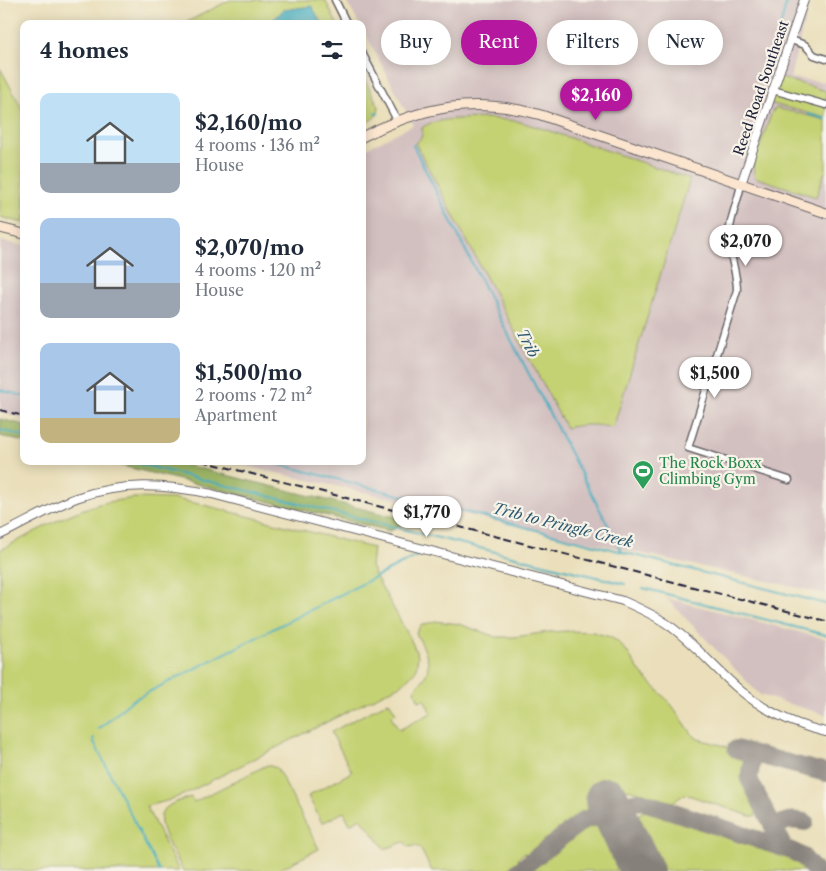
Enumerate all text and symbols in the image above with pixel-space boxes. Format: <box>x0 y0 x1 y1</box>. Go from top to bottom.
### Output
street label: Reed Road Southeast <box>729 18 793 158</box>
chip: Buy <box>381 20 451 65</box>
chip: Rent <box>461 20 537 65</box>
chip: Filters <box>547 20 638 65</box>
chip: New <box>648 20 723 65</box>
icon: filters <box>318 36 346 64</box>
text: 4 homes <box>40 38 129 63</box>
pin: $2,160 <box>555 78 637 121</box>
text: $2,160 <box>571 85 621 105</box>
text: $2,160/mo <box>195 110 302 135</box>
icon: home <box>80 113 140 173</box>
text: 4 rooms · 136 m² <box>195 135 320 155</box>
text: House <box>195 155 244 175</box>
pin: $2,070 <box>705 224 787 267</box>
text: $2,070 <box>720 231 772 251</box>
text: $2,070/mo <box>195 235 304 260</box>
icon: home <box>80 238 140 298</box>
text: 4 rooms · 120 m² <box>195 260 321 280</box>
text: House <box>195 280 244 300</box>
water label: Trib <box>513 325 543 361</box>
pin: $1,500 <box>674 356 756 399</box>
text: $1,500/mo <box>195 360 302 385</box>
icon: home <box>80 363 140 423</box>
text: $1,500 <box>690 363 740 383</box>
text: 2 rooms · 72 m² <box>195 385 312 405</box>
text: Apartment <box>195 405 277 425</box>
place label: The Rock Boxx Climbing Gym <box>659 454 763 488</box>
sports icon: The Rock Boxx Climbing Gym <box>631 459 655 490</box>
pin: $1,770 <box>386 496 468 538</box>
water label: Trib to Pringle Creek <box>491 498 635 552</box>
text: $1,770 <box>403 502 451 522</box>

